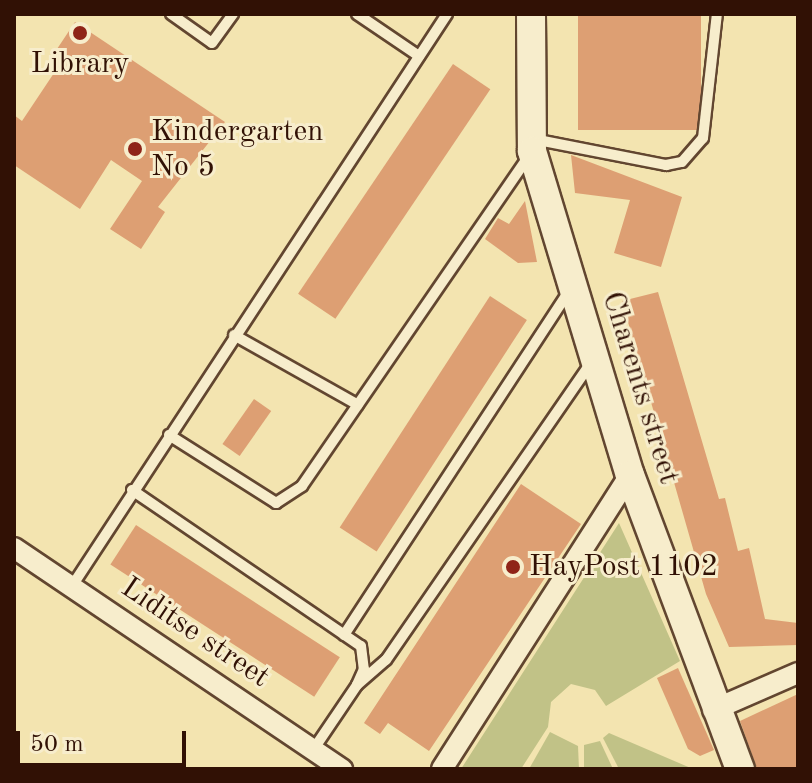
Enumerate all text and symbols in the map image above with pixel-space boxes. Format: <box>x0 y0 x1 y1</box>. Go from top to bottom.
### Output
marker: Library <box>71 24 89 42</box>
place label: Library <box>31 46 129 82</box>
place label: Kindergarten No 5 <box>151 114 324 184</box>
marker: Kindergarten No 5 <box>126 140 144 158</box>
street label: Charents street <box>594 287 686 489</box>
place label: HayPost 1102 <box>529 549 718 585</box>
marker: HayPost 1102 <box>504 558 522 576</box>
street label: Liditse street <box>114 570 276 696</box>
scale bar <box>20 715 190 765</box>
text: 50 m <box>30 733 84 757</box>

